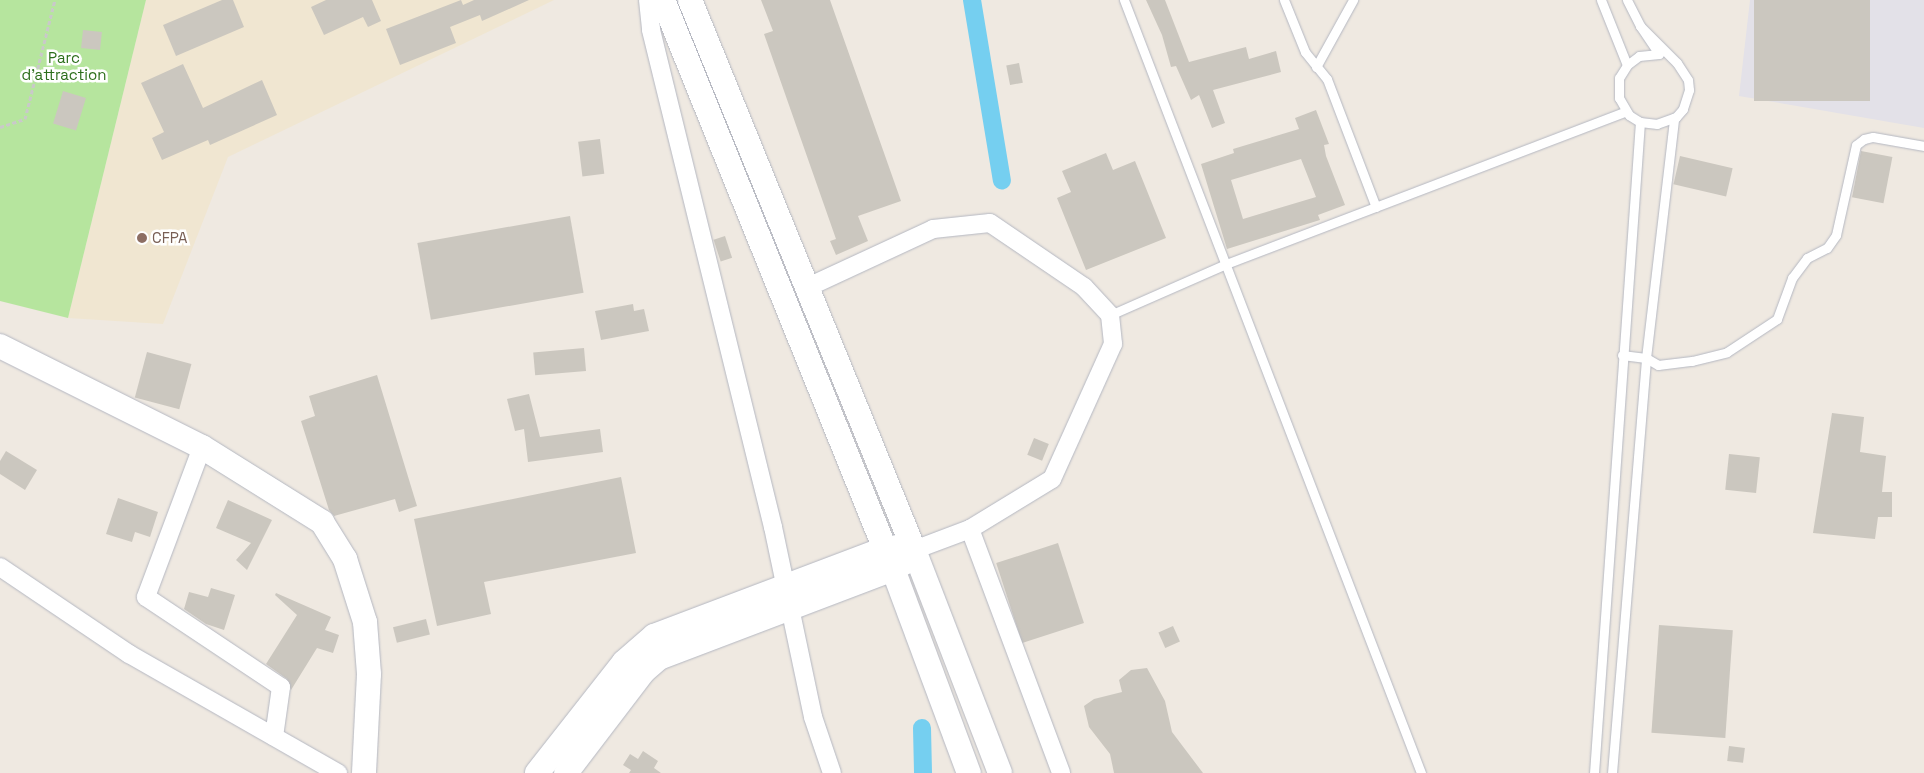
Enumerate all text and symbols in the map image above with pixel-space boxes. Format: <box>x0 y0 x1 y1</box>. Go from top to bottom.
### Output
park label: Parc d'attraction <box>22 48 106 83</box>
place label: CFPA <box>152 229 187 247</box>
marker: CFPA <box>136 232 148 244</box>

